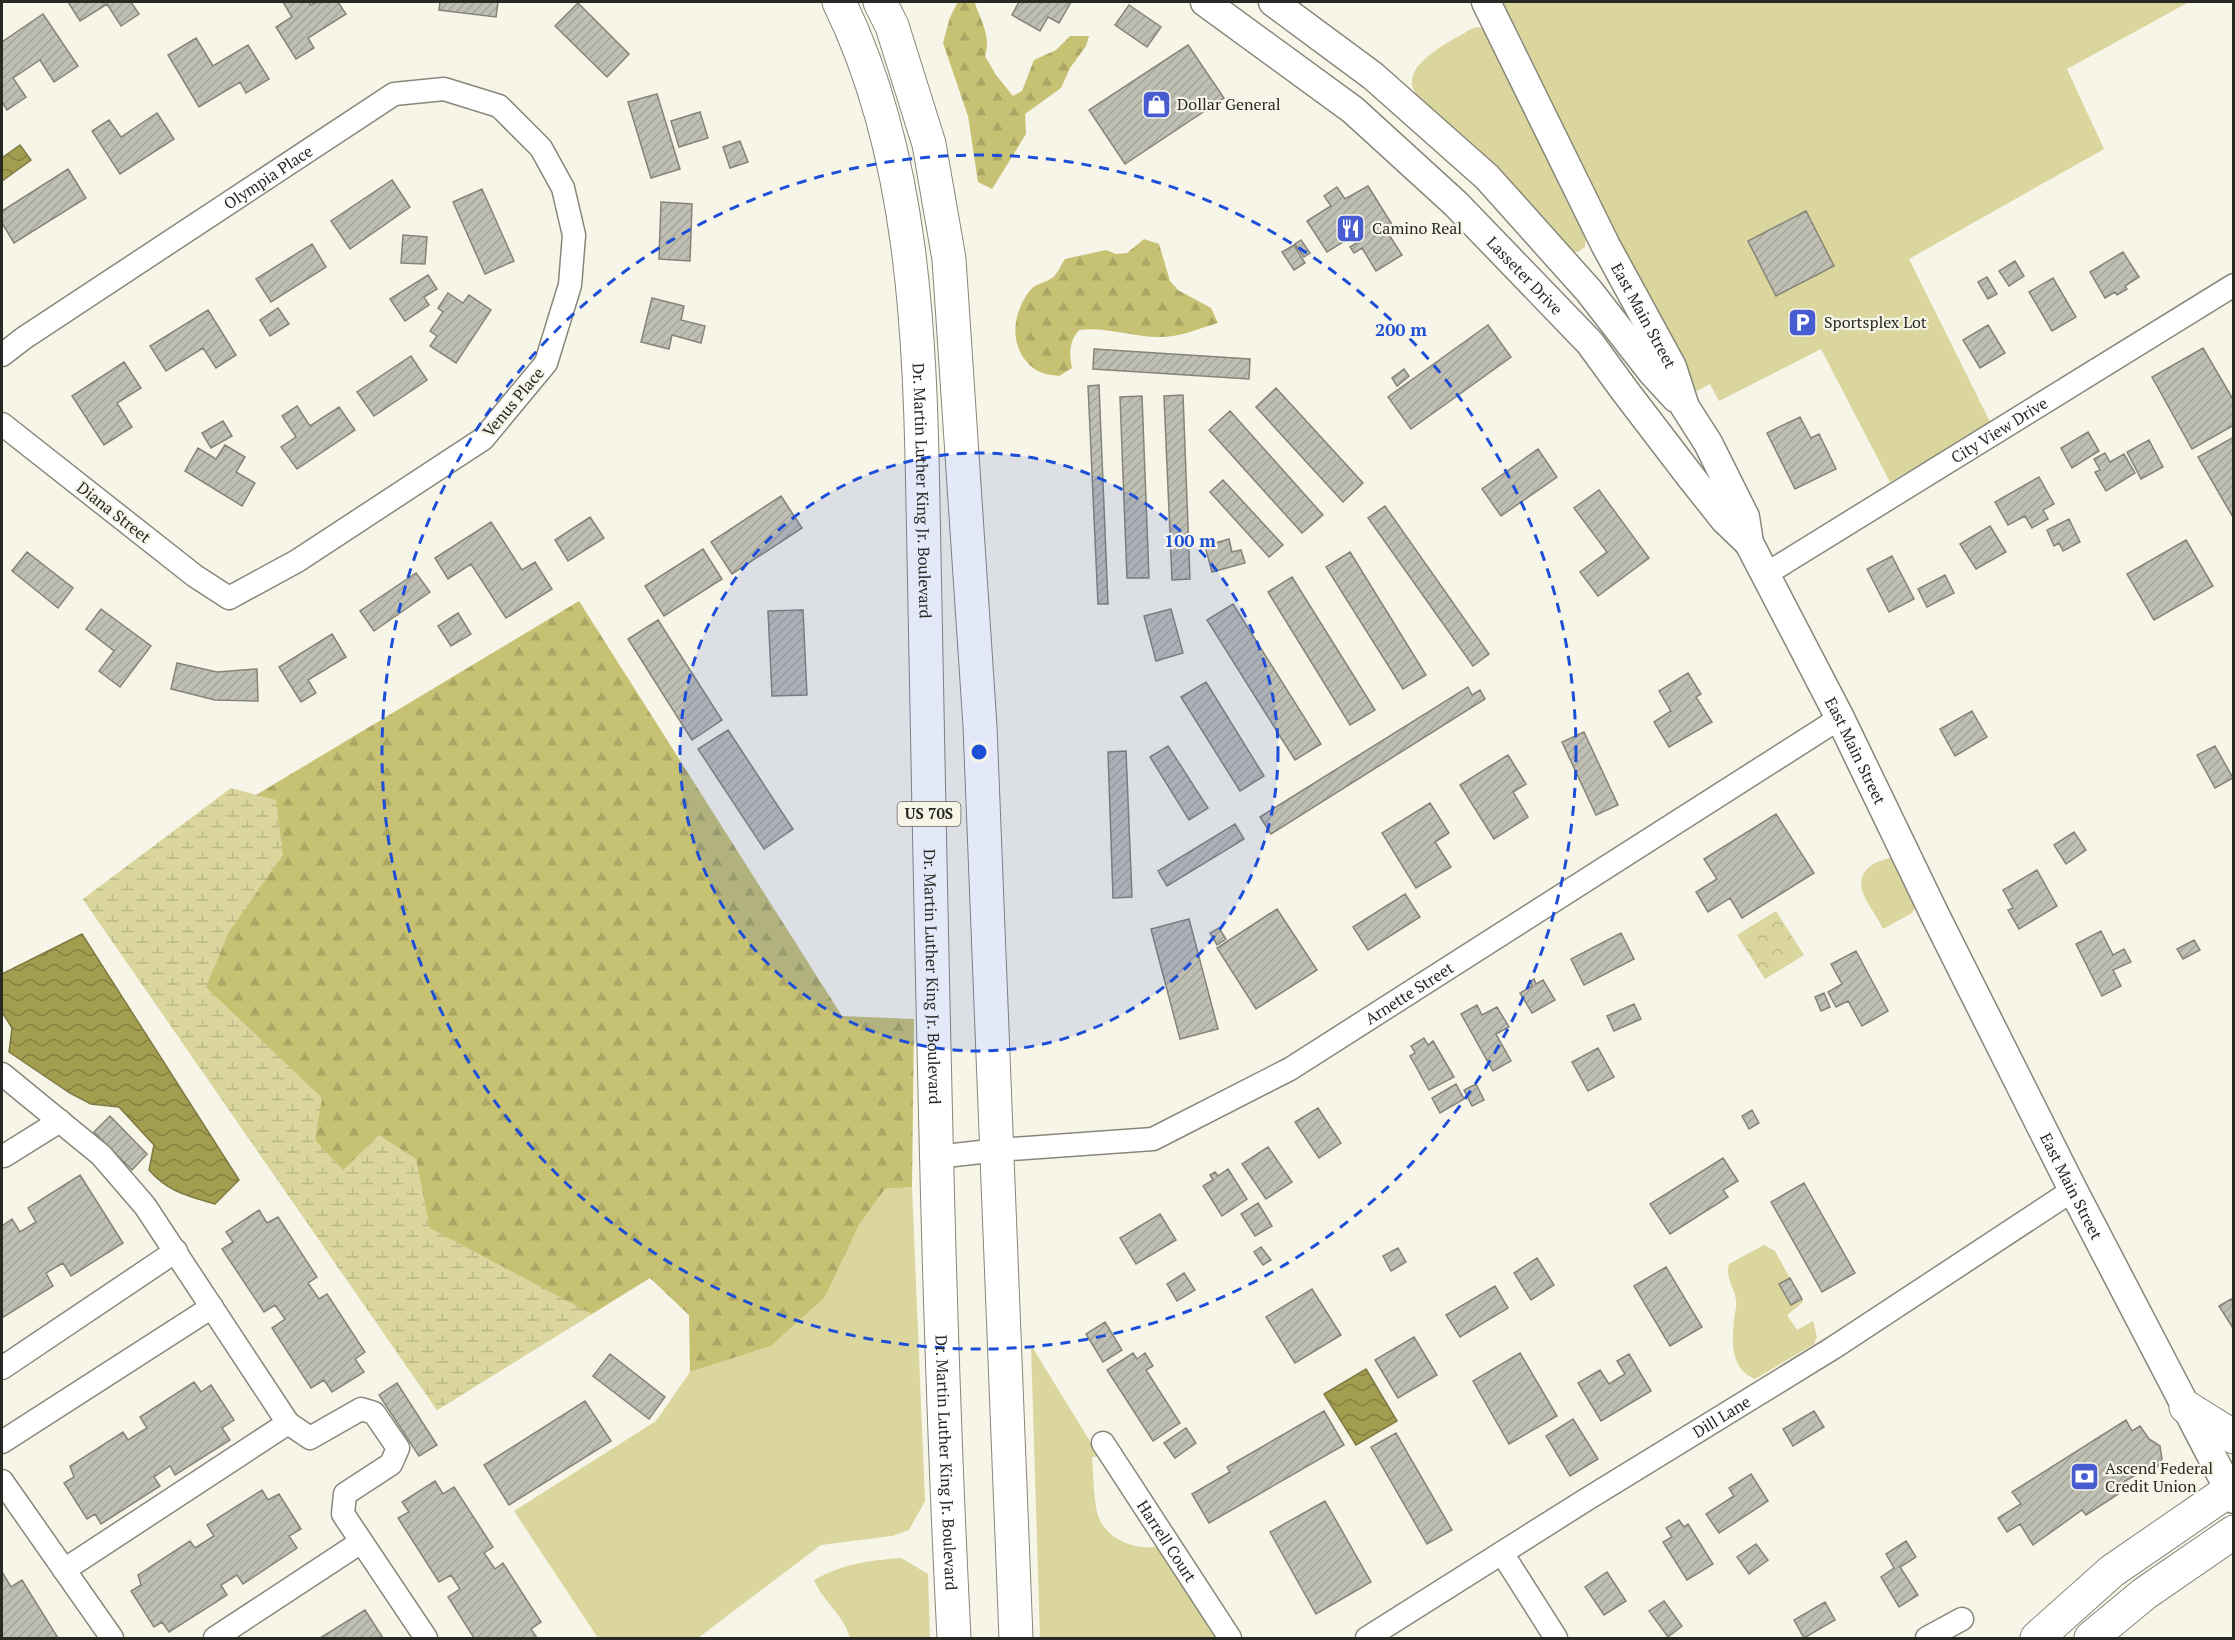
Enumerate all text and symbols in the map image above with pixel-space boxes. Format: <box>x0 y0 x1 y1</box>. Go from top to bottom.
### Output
shop icon: Dollar General <box>1140 88 1172 120</box>
place label: Dollar General <box>1177 93 1281 115</box>
street label: Olympia Place <box>219 140 317 214</box>
restaurant icon: Camino Real <box>1335 212 1367 244</box>
place label: Camino Real <box>1372 217 1462 239</box>
street label: Lasseter Drive <box>1482 231 1568 320</box>
street label: East Main Street <box>1606 259 1682 372</box>
parking icon: Sportsplex Lot <box>1787 306 1819 338</box>
place label: Sportsplex Lot <box>1824 311 1927 333</box>
text: 200 m <box>1375 317 1427 341</box>
street label: Venus Place <box>477 362 549 442</box>
street label: Dr. Martin Luther King Jr. Boulevard <box>907 362 937 619</box>
street label: City View Drive <box>1946 392 2052 468</box>
street label: Diana Street <box>72 476 156 548</box>
text: 100 m <box>1164 528 1216 552</box>
street label: East Main Street <box>1820 693 1891 808</box>
centre of rings <box>969 742 989 762</box>
road number: US 70S <box>898 802 960 826</box>
street label: Dr. Martin Luther King Jr. Boulevard <box>919 849 946 1105</box>
street label: Arnette Street <box>1361 956 1458 1029</box>
street label: East Main Street <box>2035 1129 2108 1243</box>
street label: Dr. Martin Luther King Jr. Boulevard <box>931 1334 963 1591</box>
street label: Dill Lane <box>1688 1390 1755 1443</box>
place label: Ascend Federal Credit Union <box>2105 1457 2213 1497</box>
bank icon: Ascend Federal Credit Union <box>2068 1461 2100 1493</box>
street label: Harrell Court <box>1132 1496 1202 1586</box>

